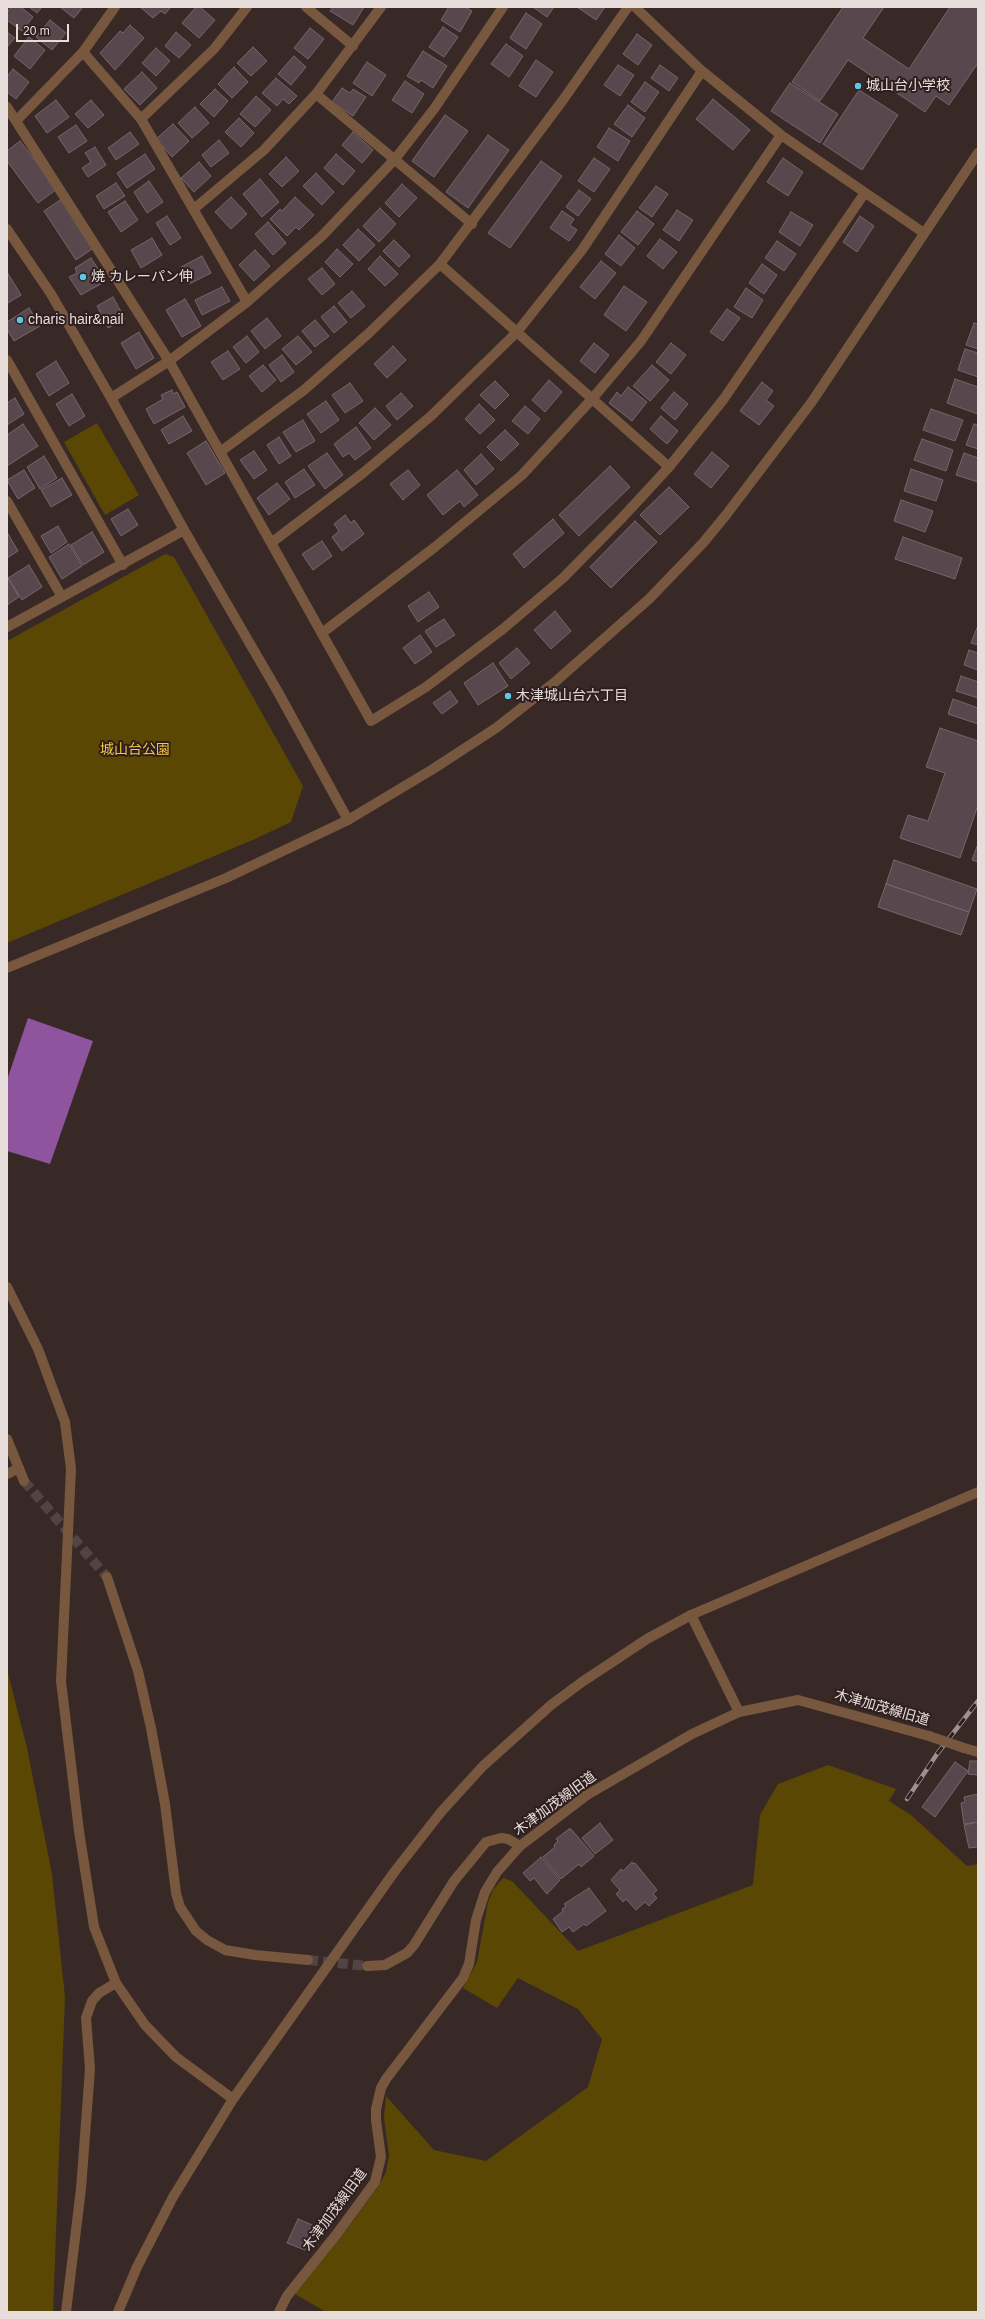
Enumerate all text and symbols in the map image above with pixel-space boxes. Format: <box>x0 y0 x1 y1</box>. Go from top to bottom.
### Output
scale bar <box>18 16 71 42</box>
text: 20 m <box>23 24 50 38</box>
place label: 城山台小学校 <box>866 78 950 94</box>
marker: 城山台小学校 <box>853 81 863 91</box>
place label: 焼 カレーパン伸 <box>91 269 193 285</box>
marker: 焼 カレーパン伸 <box>78 272 88 282</box>
place label: charis hair&nail <box>28 312 124 328</box>
marker: charis hair&nail <box>15 315 25 325</box>
place label: 木津城山台六丁目 <box>516 688 628 704</box>
marker: 木津城山台六丁目 <box>503 691 513 701</box>
park label: 城山台公園 <box>100 742 170 758</box>
street label: 木津加茂線旧道 <box>833 1686 931 1730</box>
street label: 木津加茂線旧道 <box>510 1768 600 1840</box>
street label: 木津加茂線旧道 <box>299 2165 371 2255</box>

